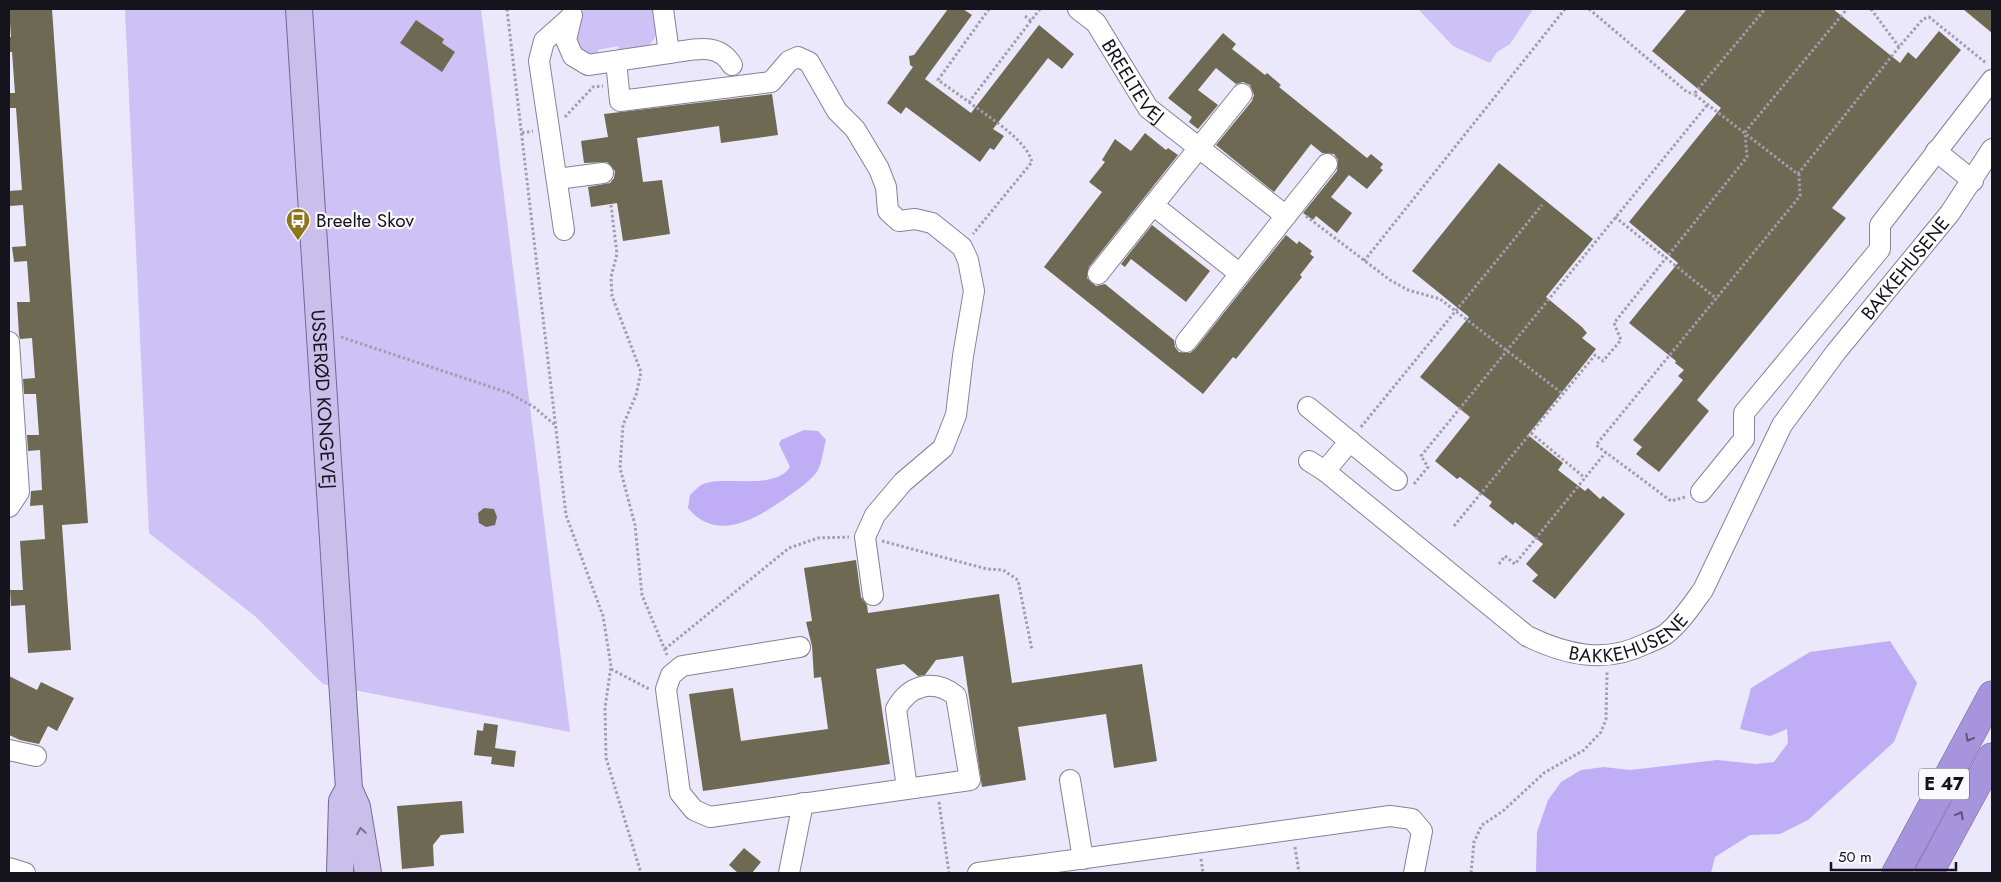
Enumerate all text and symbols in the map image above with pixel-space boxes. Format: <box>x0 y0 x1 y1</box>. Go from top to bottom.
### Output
street label: BREELTEVEJ <box>1095 34 1170 130</box>
bus stop icon: Breelte Skov <box>285 207 311 241</box>
place label: Breelte Skov <box>316 207 414 234</box>
street label: BAKKEHUSENE <box>1855 211 1956 326</box>
street label: USSERØD KONGEVEJ <box>304 309 343 490</box>
street label: BAKKEHUSENE <box>1566 608 1694 669</box>
one-way arrow <box>1965 732 1975 741</box>
road number: E 47 <box>1919 769 1969 800</box>
one-way arrow <box>1954 811 1964 820</box>
one-way arrow <box>356 826 366 835</box>
scale bar <box>1831 840 1956 872</box>
text: 50 m <box>1838 846 1872 868</box>

